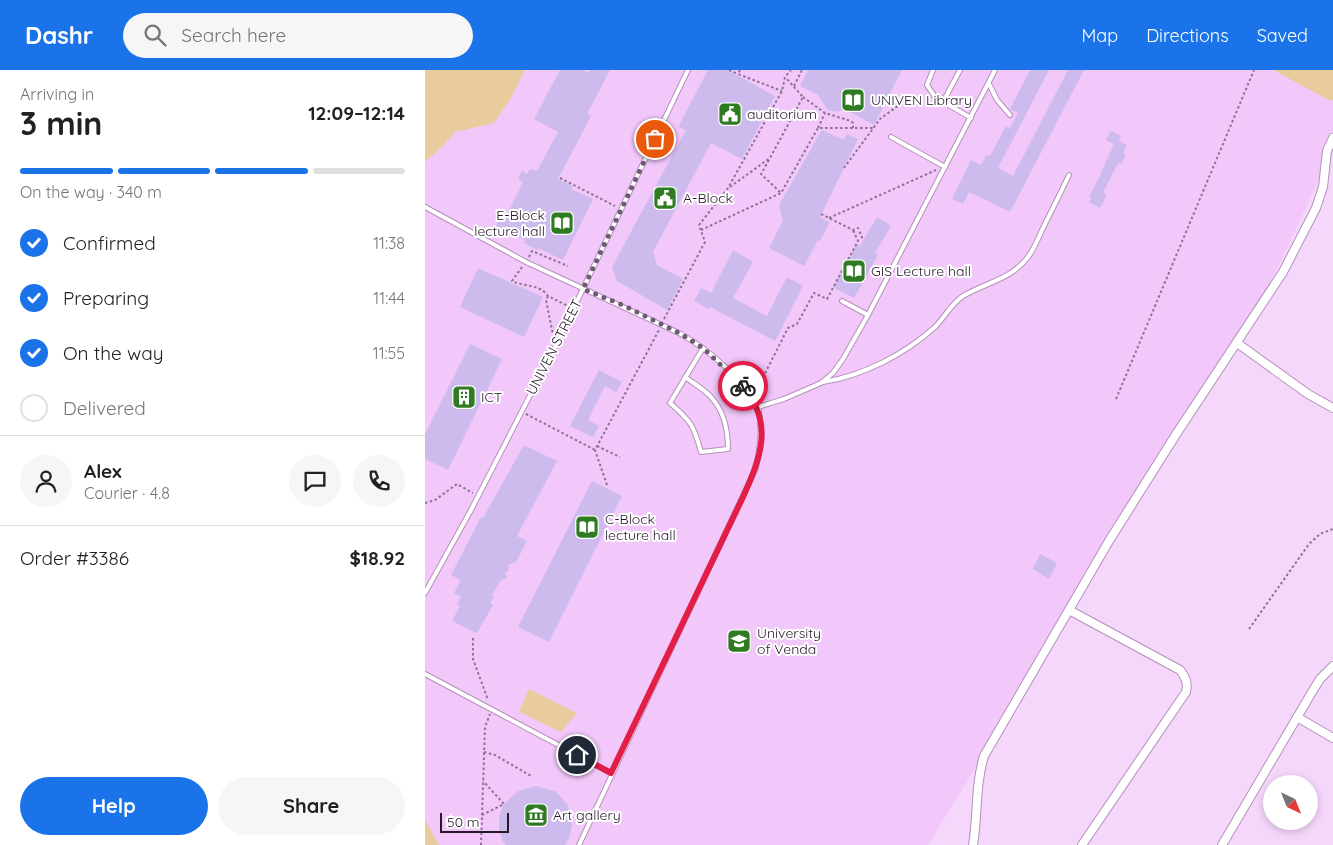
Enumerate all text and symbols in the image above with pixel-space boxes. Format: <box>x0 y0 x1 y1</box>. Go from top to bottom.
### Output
search box <box>123 13 473 58</box>
text: Dashr <box>25 20 93 50</box>
icon: search <box>141 21 169 49</box>
text: Search here <box>181 23 286 47</box>
text: Map <box>1081 24 1118 47</box>
text: Directions <box>1146 24 1229 47</box>
text: Saved <box>1257 24 1308 47</box>
text: Arriving in <box>20 84 94 104</box>
library icon: UNIVEN Library <box>840 87 866 113</box>
place label: UNIVEN Library <box>871 91 972 109</box>
text: 12:09–12:14 <box>308 101 405 125</box>
public building icon: auditorium <box>717 101 743 127</box>
text: 3 min <box>20 103 102 143</box>
place label: auditorium <box>747 105 817 123</box>
pin <box>634 118 676 160</box>
icon: bag <box>641 125 669 153</box>
text: On the way · 340 m <box>20 182 162 202</box>
public building icon: A-Block <box>652 185 678 211</box>
place label: A-Block <box>683 189 733 207</box>
place label: E-Block lecture hall <box>474 206 545 240</box>
library icon: E-Block lecture hall <box>549 210 575 236</box>
icon: check <box>20 229 48 257</box>
text: Confirmed <box>63 231 156 255</box>
text: 11:38 <box>373 233 405 253</box>
library icon: GIS Lecture hall <box>841 258 867 284</box>
place label: GIS Lecture hall <box>871 262 971 280</box>
icon: check <box>20 284 48 312</box>
text: Preparing <box>63 286 149 310</box>
text: 11:44 <box>373 288 405 308</box>
street label: UNIVEN STREET <box>522 296 586 398</box>
icon: check <box>20 339 48 367</box>
text: On the way <box>63 341 164 365</box>
text: 11:55 <box>373 343 405 363</box>
courier <box>718 361 768 411</box>
icon: bike <box>729 372 757 400</box>
building icon: ICT <box>451 384 477 410</box>
place label: ICT <box>481 388 502 406</box>
text: Delivered <box>63 396 146 420</box>
button: person <box>20 455 72 507</box>
button: chat <box>289 455 341 507</box>
button: phone <box>353 455 405 507</box>
text: Alex <box>84 459 122 483</box>
text: Courier · 4.8 <box>84 483 170 503</box>
place label: C-Block lecture hall <box>605 510 676 544</box>
library icon: C-Block lecture hall <box>574 514 600 540</box>
text: Order #3386 <box>20 546 129 570</box>
text: $18.92 <box>350 546 405 570</box>
place label: University of Venda <box>757 624 821 658</box>
school or university icon: University of Venda <box>726 628 752 654</box>
pin <box>556 734 598 776</box>
icon: home <box>563 741 591 769</box>
north arrow <box>1263 775 1317 830</box>
map controls <box>1263 775 1318 830</box>
button: Help <box>20 777 208 835</box>
button: Share <box>218 777 405 835</box>
museum icon: Art gallery <box>523 802 549 828</box>
place label: Art gallery <box>553 806 621 824</box>
scale bar <box>440 810 509 833</box>
text: 50 m <box>447 813 480 831</box>

